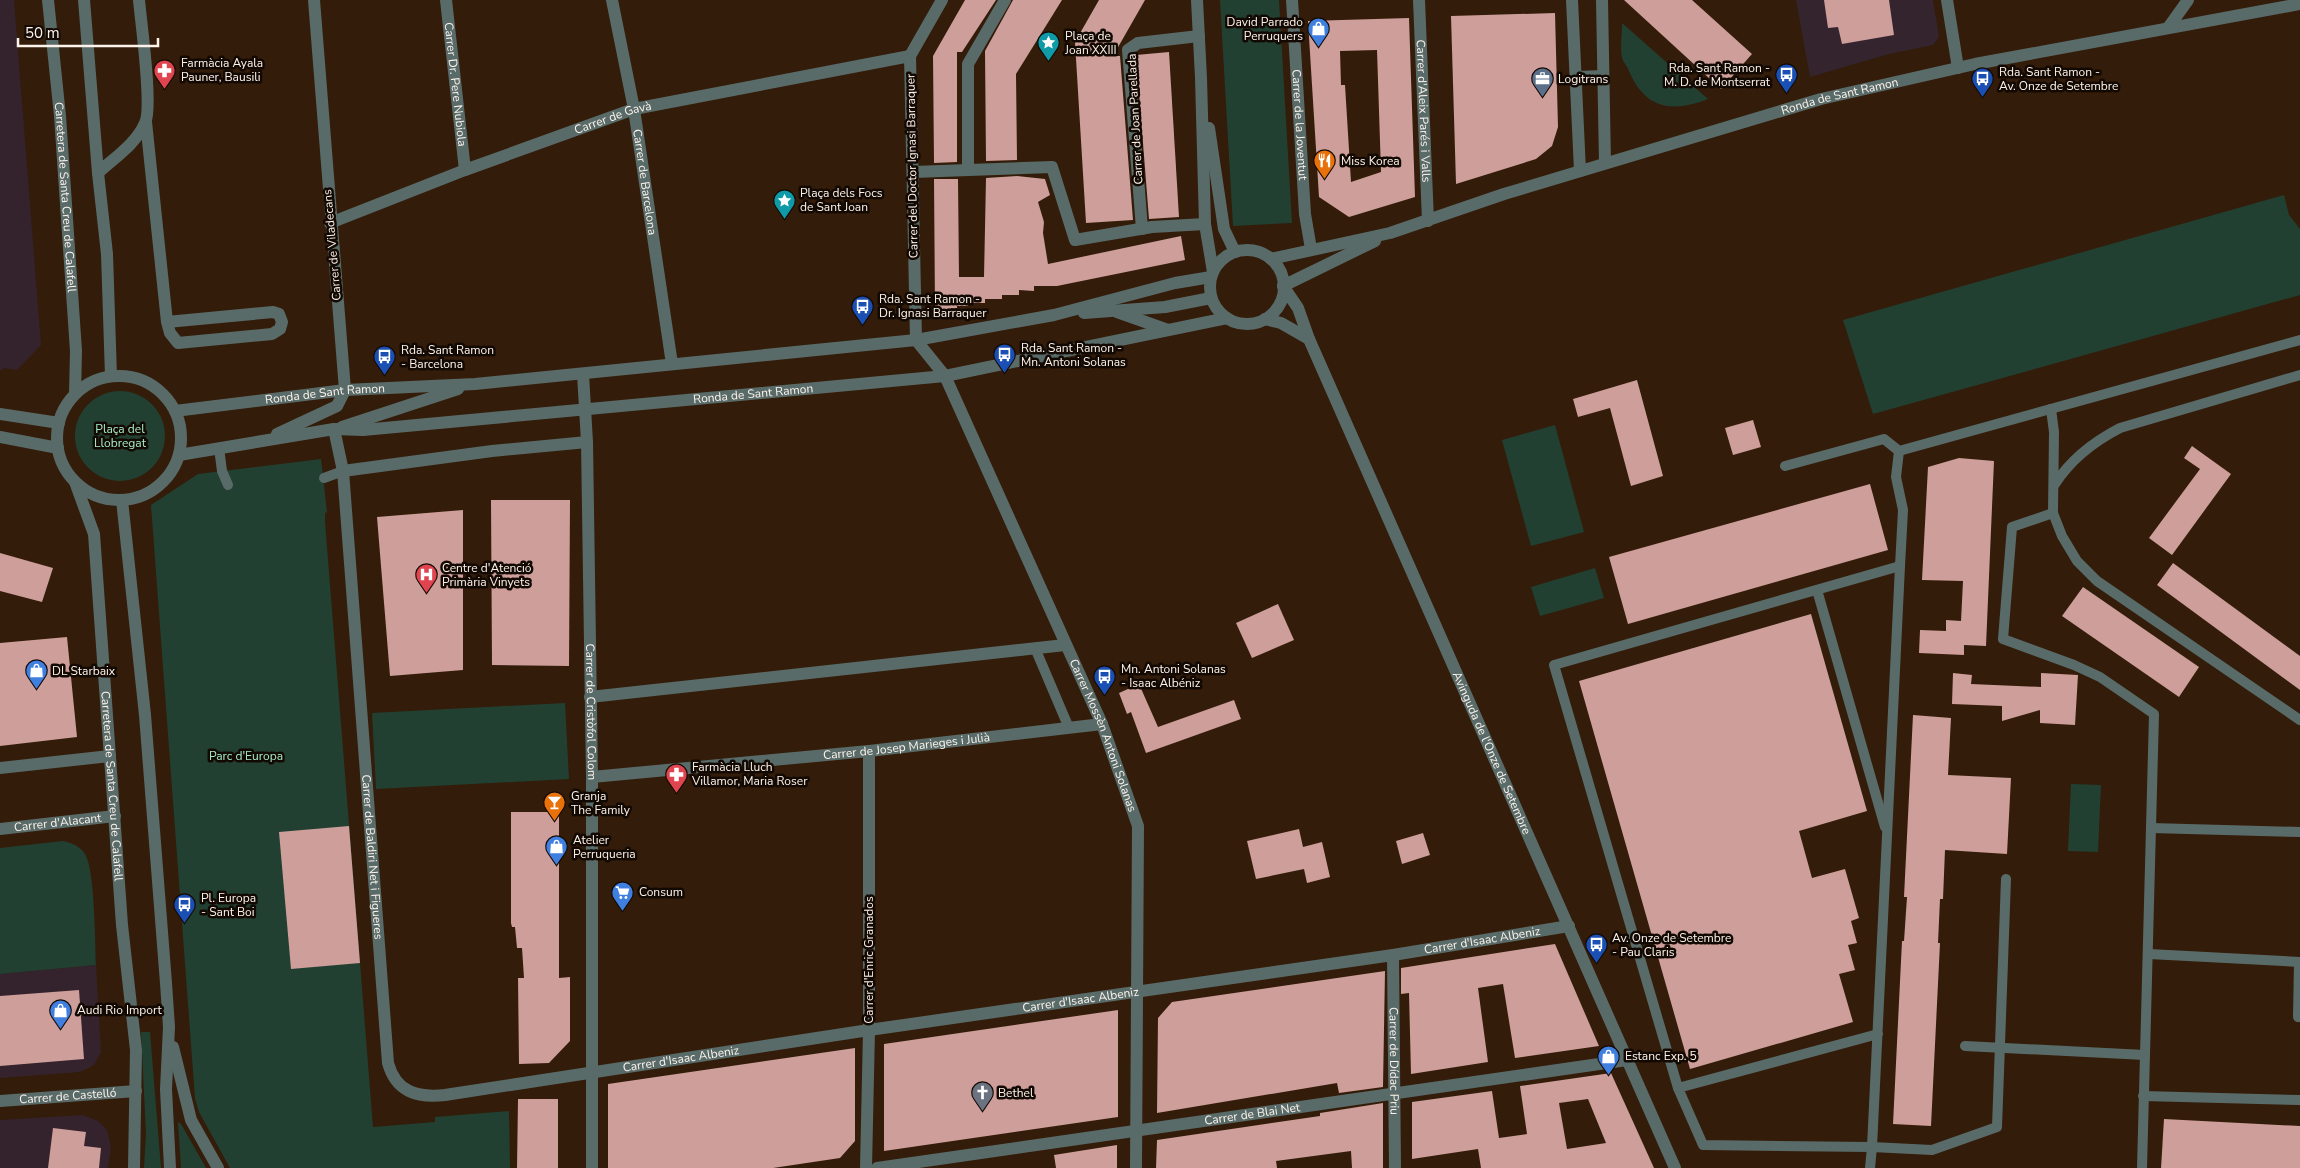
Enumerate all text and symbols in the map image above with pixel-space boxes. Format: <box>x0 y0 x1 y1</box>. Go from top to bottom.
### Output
place label: David Parrado Perruquers <box>1227 14 1303 44</box>
scale bar <box>18 15 158 47</box>
shop icon: David Parrado Perruquers <box>1307 17 1331 48</box>
street label: Carrer Dr. Pere Nubiola <box>441 22 470 147</box>
text: 50 m <box>25 23 60 43</box>
place label: Plaça de Joan XXIII <box>1064 28 1117 58</box>
place icon: Plaça de Joan XXIII <box>1037 31 1061 62</box>
street label: Carrer d'Aleix Parés i Valls <box>1413 39 1434 183</box>
street label: Carrer de Joan Parellada <box>1124 53 1146 185</box>
place label: Farmàcia Ayala Pauner, Bausili <box>181 55 263 85</box>
pharmacy icon: Farmàcia Ayala Pauner, Bausili <box>153 58 177 89</box>
place label: Rda. Sant Ramon - M. D. de Montserrat <box>1664 60 1771 90</box>
bus stop icon: Rda. Sant Ramon - M. D. de Montserrat <box>1774 63 1798 94</box>
place label: Rda. Sant Ramon - Av. Onze de Setembre <box>1999 64 2118 94</box>
office icon: Logitrans <box>1530 67 1554 98</box>
bus stop icon: Rda. Sant Ramon - Av. Onze de Setembre <box>1971 67 1995 98</box>
street label: Carrer de la Joventut <box>1288 69 1311 181</box>
place label: Logitrans <box>1558 71 1609 87</box>
street label: Carrer del Doctor Ignasi Barraquer <box>902 73 922 258</box>
street label: Ronda de Sant Ramon <box>1779 74 1900 119</box>
street label: Carrer de Gavà <box>572 98 653 138</box>
street label: Carretera de Santa Creu de Calafell <box>51 101 80 293</box>
street label: Carrer de Barcelona <box>629 128 661 236</box>
restaurant icon: Miss Korea <box>1313 149 1337 180</box>
place label: Miss Korea <box>1341 153 1400 169</box>
place label: Plaça dels Focs de Sant Joan <box>800 185 883 215</box>
street label: Carrer de Viladecans <box>319 188 345 301</box>
place icon: Plaça dels Focs de Sant Joan <box>772 188 796 219</box>
place label: Rda. Sant Ramon - Dr. Ignasi Barraquer <box>879 291 987 321</box>
bus stop icon: Rda. Sant Ramon - Dr. Ignasi Barraquer <box>851 294 875 325</box>
place label: Rda. Sant Ramon - Mn. Antoni Solanas <box>1021 340 1126 370</box>
place label: Rda. Sant Ramon - Barcelona <box>401 342 494 372</box>
bus stop icon: Rda. Sant Ramon - Mn. Antoni Solanas <box>993 343 1017 374</box>
bus stop icon: Rda. Sant Ramon - Barcelona <box>373 345 397 376</box>
street label: Ronda de Sant Ramon <box>264 380 385 408</box>
street label: Ronda de Sant Ramon <box>692 380 814 407</box>
park label: Plaça del Llobregat <box>94 421 147 451</box>
place label: Centre d'Atenció Primària Vinyets <box>442 560 532 590</box>
hospital icon: Centre d'Atenció Primària Vinyets <box>414 563 438 594</box>
street label: Carrer de Cristòfol Colom <box>582 643 600 780</box>
street label: Carrer Mossèn Antoni Solanas <box>1066 656 1140 814</box>
shop icon: DL Starbaix <box>24 659 48 690</box>
place label: Mn. Antoni Solanas - Isaac Albéniz <box>1121 661 1226 691</box>
place label: DL Starbaix <box>52 663 116 679</box>
bus stop icon: Mn. Antoni Solanas - Isaac Albéniz <box>1093 664 1117 695</box>
street label: Avinguda de l'Onze de Setembre <box>1449 669 1535 837</box>
street label: Carretera de Santa Creu de Calafell <box>97 690 127 882</box>
street label: Carrer de Josep Marieges i Julià <box>822 729 991 763</box>
park label: Parc d'Europa <box>209 748 283 764</box>
place label: Farmàcia Lluch Villamor, Maria Roser <box>691 759 808 789</box>
pharmacy icon: Farmàcia Lluch Villamor, Maria Roser <box>664 762 688 793</box>
street label: Carrer de Baldiri Net i Figueres <box>358 774 387 940</box>
place label: Granja The Family <box>571 788 631 818</box>
bar icon: Granja The Family <box>543 791 567 822</box>
street label: Carrer d'Alacant <box>13 810 103 835</box>
place label: Atelier Perruqueria <box>573 832 636 862</box>
shop icon: Atelier Perruqueria <box>545 835 569 866</box>
supermarket icon: Consum <box>611 880 635 911</box>
place label: Consum <box>639 884 683 900</box>
place label: Pl. Europa - Sant Boi <box>201 890 256 920</box>
bus stop icon: Pl. Europa - Sant Boi <box>173 893 197 924</box>
street label: Carrer d'Enric Granados <box>861 896 877 1024</box>
street label: Carrer d'Isaac Albeniz <box>1423 923 1542 958</box>
place label: Av. Onze de Setembre - Pau Claris <box>1612 930 1731 960</box>
bus stop icon: Av. Onze de Setembre - Pau Claris <box>1584 933 1608 964</box>
street label: Carrer d'Isaac Albeniz <box>1021 983 1140 1016</box>
shop icon: Audi Rio Import <box>49 998 73 1029</box>
place label: Audi Rio Import <box>77 1002 163 1018</box>
street label: Carrer de Dídac Priu <box>1385 1007 1403 1115</box>
street label: Carrer d'Isaac Albeniz <box>622 1042 741 1076</box>
shop icon: Estanc Exp. 5 <box>1597 1044 1621 1075</box>
place label: Estanc Exp. 5 <box>1625 1048 1697 1064</box>
church icon: Bethel <box>970 1081 994 1112</box>
street label: Carrer de Castelló <box>19 1084 117 1108</box>
place label: Bethel <box>998 1085 1034 1101</box>
street label: Carrer de Blai Net <box>1203 1099 1302 1129</box>

